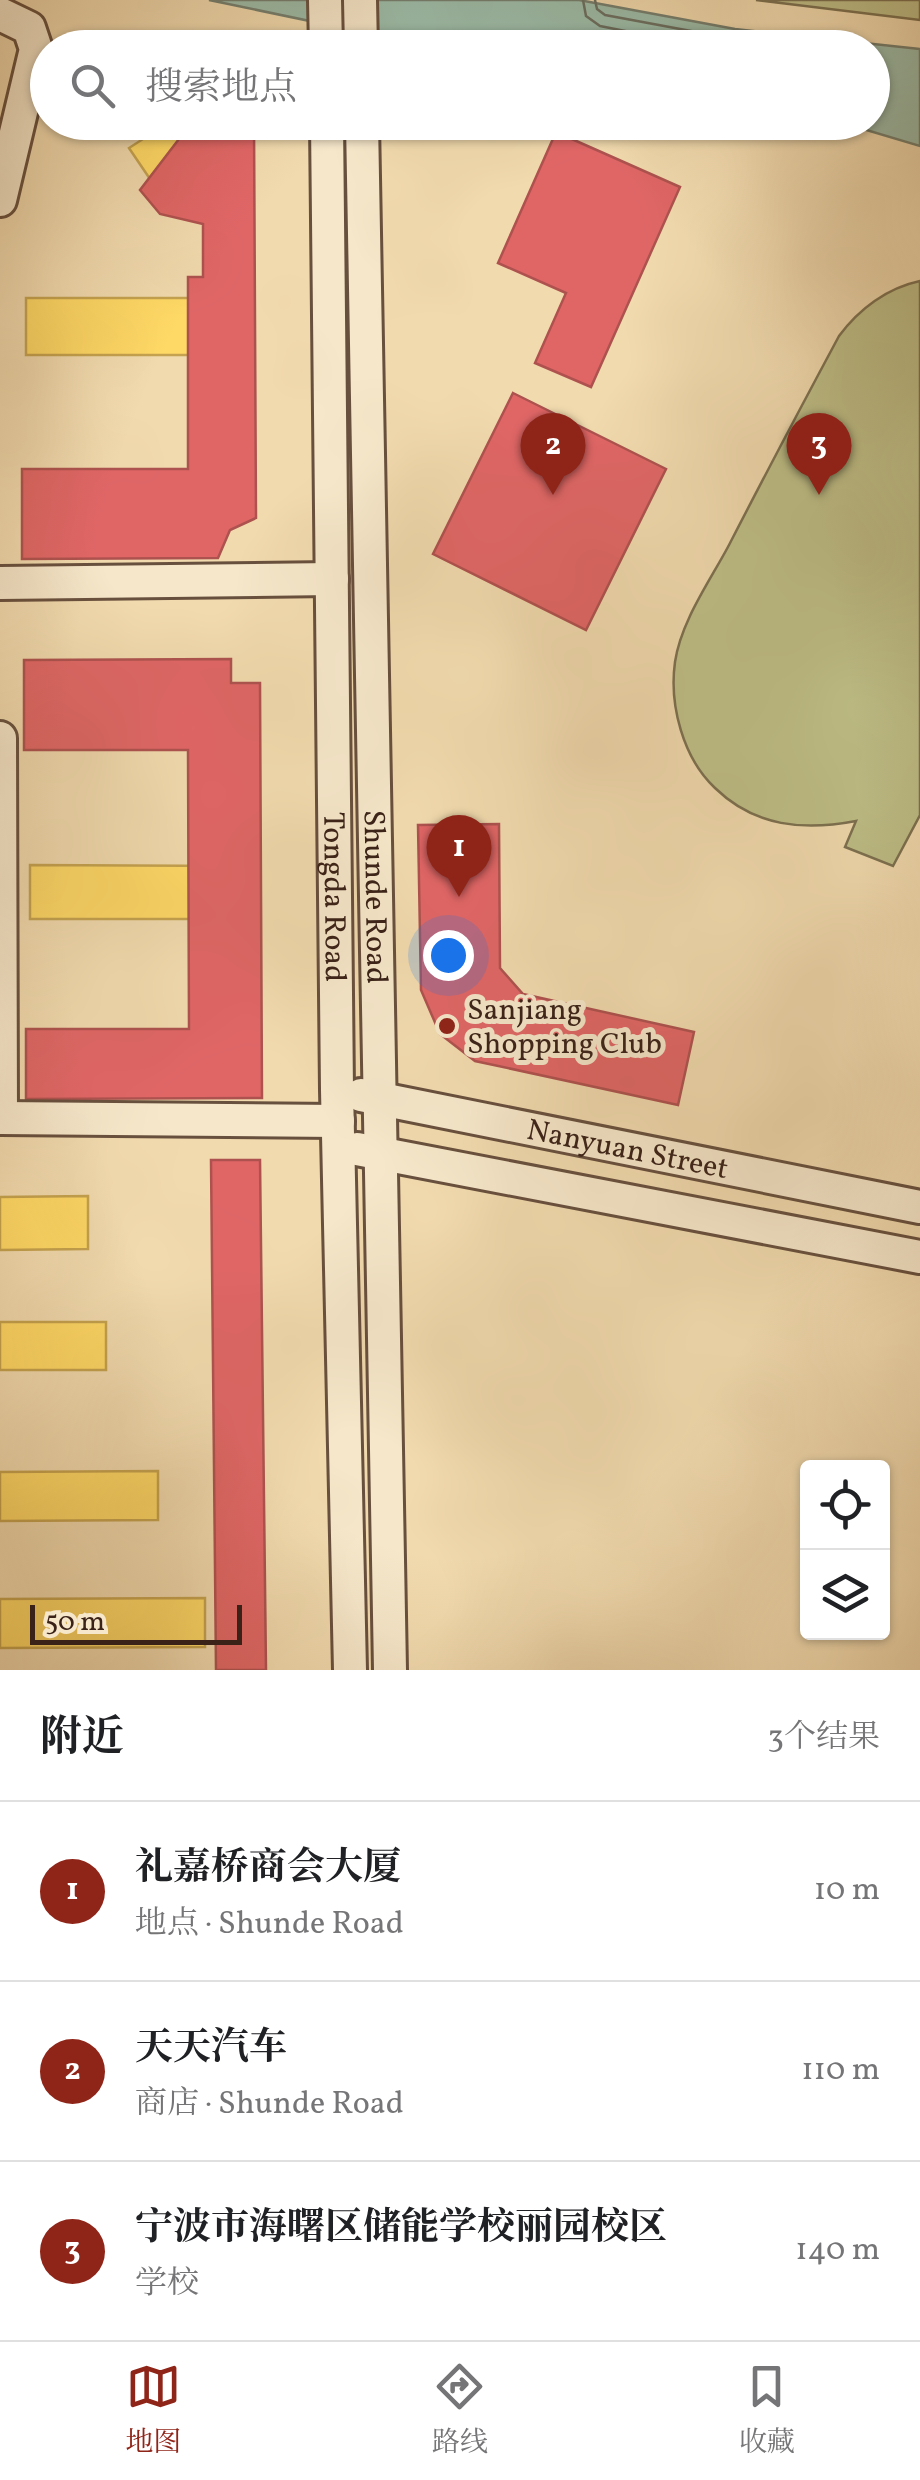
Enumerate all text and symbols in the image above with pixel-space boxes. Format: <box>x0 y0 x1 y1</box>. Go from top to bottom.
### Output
search box <box>30 30 890 140</box>
icon: search <box>65 58 120 113</box>
text: 搜索地点 <box>145 63 297 116</box>
pin: 2 <box>520 412 586 495</box>
pin: 3 <box>786 412 852 495</box>
street label: Shunde Road <box>351 809 397 984</box>
street label: Tongda Road <box>311 812 355 982</box>
pin: 1 <box>426 814 492 897</box>
your location <box>423 930 474 981</box>
place label: Sanjiang Shopping Club <box>467 990 662 1066</box>
marker: Sanjiang Shopping Club <box>436 1015 458 1037</box>
street label: Nanyuan Street <box>523 1110 732 1191</box>
map controls <box>800 1460 890 1640</box>
button: locate <box>800 1460 890 1550</box>
button: layers <box>800 1550 890 1640</box>
scale bar <box>30 1600 242 1644</box>
text: 50 m <box>45 1603 105 1642</box>
text: 附近 <box>40 1710 124 1769</box>
text: 3个结果 <box>768 1717 880 1761</box>
text: 礼嘉桥商会大厦 <box>135 1843 401 1896</box>
text: 1 <box>66 1869 79 1913</box>
text: 10 m <box>814 1869 880 1913</box>
text: 地点 · Shunde Road <box>135 1903 404 1947</box>
text: 天天汽车 <box>135 2023 287 2076</box>
text: 2 <box>64 2049 81 2093</box>
text: 110 m <box>801 2049 880 2093</box>
text: 商店 · Shunde Road <box>135 2083 404 2127</box>
text: 宁波市海曙区储能学校丽园校区 <box>135 2203 667 2256</box>
text: 3 <box>64 2229 81 2273</box>
text: 140 m <box>795 2229 880 2273</box>
text: 学校 <box>135 2263 199 2307</box>
tab: 地图 <box>125 2359 181 2463</box>
tab: 路线 <box>432 2359 488 2463</box>
tab: 收藏 <box>739 2359 795 2463</box>

